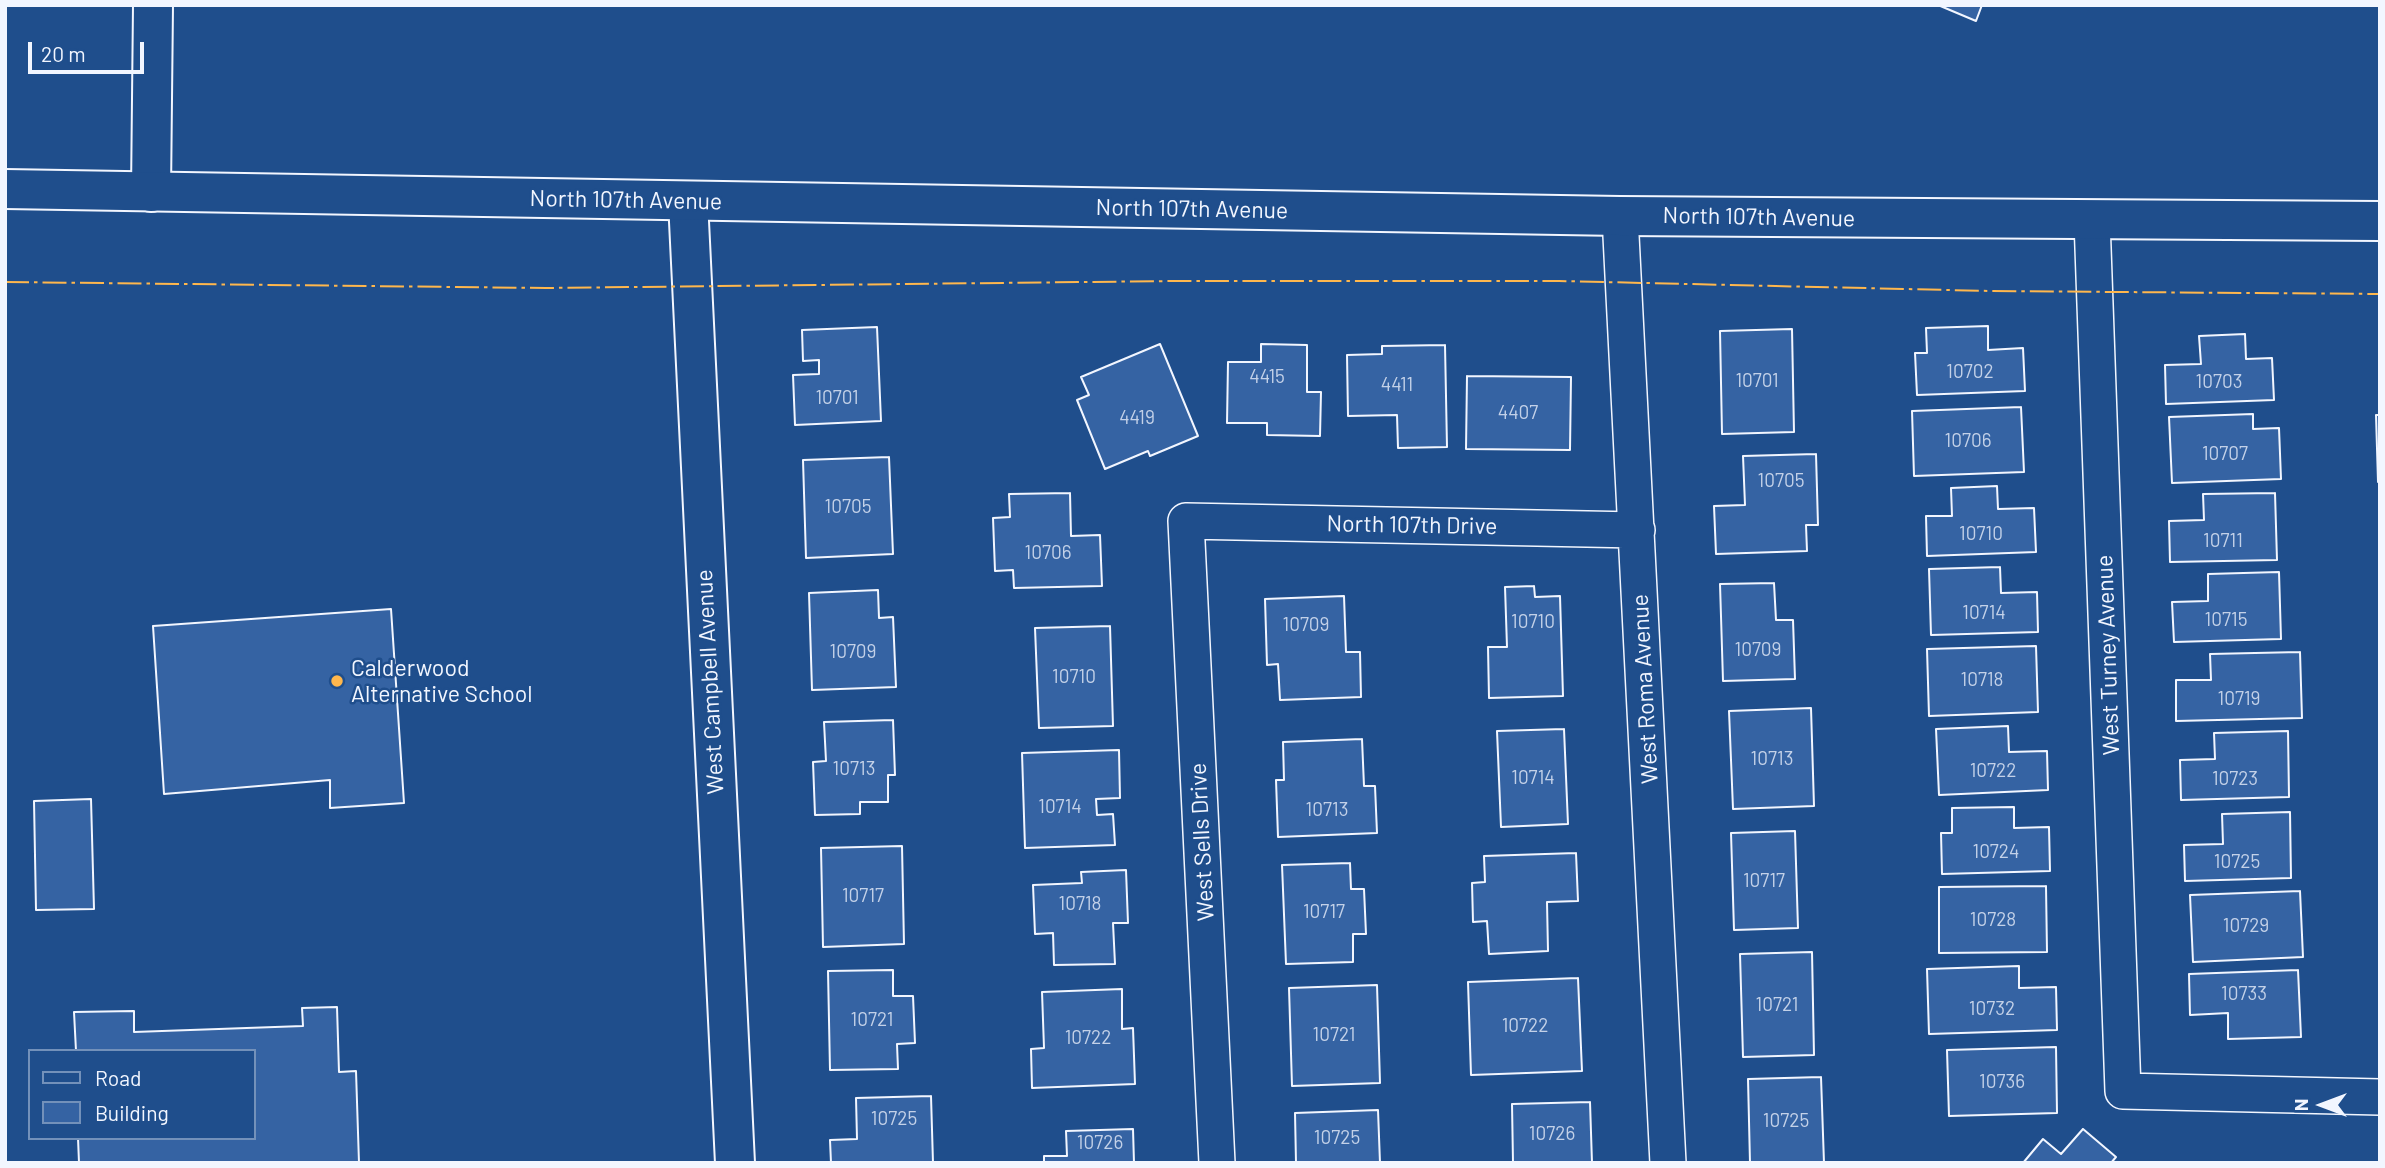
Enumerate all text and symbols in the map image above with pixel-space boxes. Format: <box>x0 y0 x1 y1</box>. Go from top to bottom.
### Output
scale bar <box>32 28 147 72</box>
text: 20 m <box>41 41 86 66</box>
street label: North 107th Avenue <box>530 185 722 215</box>
street label: North 107th Avenue <box>1096 194 1288 224</box>
street label: North 107th Avenue <box>1663 202 1855 232</box>
house number: 10702 <box>1946 361 1994 383</box>
house number: 4415 <box>1249 366 1285 388</box>
house number: 10701 <box>1735 370 1779 392</box>
house number: 10703 <box>2196 371 2242 393</box>
house number: 4411 <box>1381 374 1413 396</box>
house number: 10701 <box>815 387 859 409</box>
house number: 4407 <box>1498 402 1538 424</box>
house number: 4419 <box>1119 407 1155 429</box>
house number: 10706 <box>1945 430 1991 452</box>
house number: 10707 <box>2202 443 2248 465</box>
house number: 10705 <box>1758 470 1804 492</box>
house number: 10705 <box>825 496 871 518</box>
street label: North 107th Drive <box>1326 510 1498 540</box>
house number: 10710 <box>1959 523 2003 545</box>
house number: 10711 <box>2203 530 2243 552</box>
house number: 10706 <box>1025 542 1071 564</box>
street label: West Turney Avenue <box>2091 554 2125 756</box>
street label: West Campbell Avenue <box>690 569 730 795</box>
street label: West Roma Avenue <box>1626 593 1664 785</box>
house number: 10714 <box>1962 602 2006 624</box>
house number: 10715 <box>2205 609 2247 631</box>
house number: 10710 <box>1511 611 1555 633</box>
house number: 10709 <box>1282 614 1330 636</box>
house number: 10709 <box>1734 639 1782 661</box>
house number: 10709 <box>829 641 877 663</box>
place label: Calderwood Alternative School <box>351 654 533 708</box>
house number: 10710 <box>1052 666 1096 688</box>
house number: 10718 <box>1961 669 2003 691</box>
marker: Calderwood Alternative School <box>329 673 345 689</box>
house number: 10719 <box>2218 688 2260 710</box>
house number: 10713 <box>1751 748 1793 770</box>
house number: 10713 <box>833 758 875 780</box>
house number: 10722 <box>1970 760 2016 782</box>
street label: West Sells Drive <box>1184 762 1220 922</box>
house number: 10714 <box>1511 767 1555 789</box>
house number: 10723 <box>2212 768 2258 790</box>
house number: 10714 <box>1038 796 1082 818</box>
house number: 10713 <box>1306 799 1348 821</box>
house number: 10724 <box>1972 841 2020 863</box>
house number: 10725 <box>2214 851 2260 873</box>
house number: 10717 <box>1743 870 1785 892</box>
house number: 10717 <box>842 885 884 907</box>
house number: 10718 <box>1059 893 1101 915</box>
house number: 10717 <box>1303 901 1345 923</box>
house number: 10728 <box>1970 909 2016 931</box>
house number: 10729 <box>2223 915 2269 937</box>
house number: 10733 <box>2221 983 2267 1005</box>
house number: 10721 <box>1756 994 1798 1016</box>
house number: 10732 <box>1969 998 2015 1020</box>
house number: 10721 <box>851 1009 893 1031</box>
house number: 10722 <box>1502 1015 1548 1037</box>
house number: 10721 <box>1313 1024 1355 1046</box>
house number: 10722 <box>1065 1027 1111 1049</box>
legend <box>28 1049 256 1140</box>
text: Road <box>95 1065 141 1090</box>
north arrow <box>2287 1070 2357 1140</box>
house number: 10736 <box>1979 1071 2025 1093</box>
text: N <box>2289 1099 2312 1111</box>
text: Building <box>95 1100 169 1125</box>
house number: 10725 <box>871 1108 917 1130</box>
house number: 10725 <box>1763 1110 1809 1132</box>
house number: 10726 <box>1529 1123 1575 1145</box>
house number: 10725 <box>1314 1127 1360 1149</box>
house number: 10726 <box>1077 1132 1123 1154</box>

